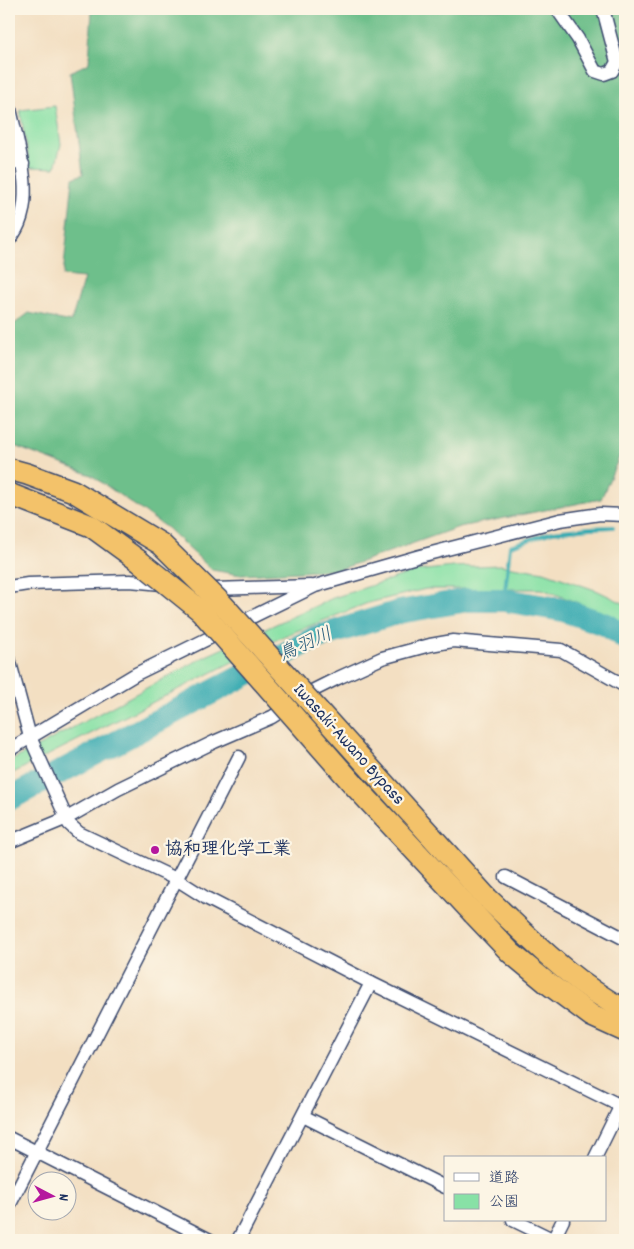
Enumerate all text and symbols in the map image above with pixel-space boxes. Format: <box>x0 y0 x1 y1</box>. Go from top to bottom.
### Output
water label: 鳥羽川 <box>274 622 338 670</box>
street label: Iwasaki-Awano Bypass <box>286 678 410 812</box>
place label: 協和理化学工業 <box>165 838 291 863</box>
marker: 協和理化学工業 <box>149 844 161 856</box>
legend <box>444 1156 606 1222</box>
text: 道路 <box>489 1168 519 1190</box>
north arrow <box>28 1172 78 1222</box>
text: 公園 <box>489 1192 519 1214</box>
text: N <box>53 1193 73 1202</box>

